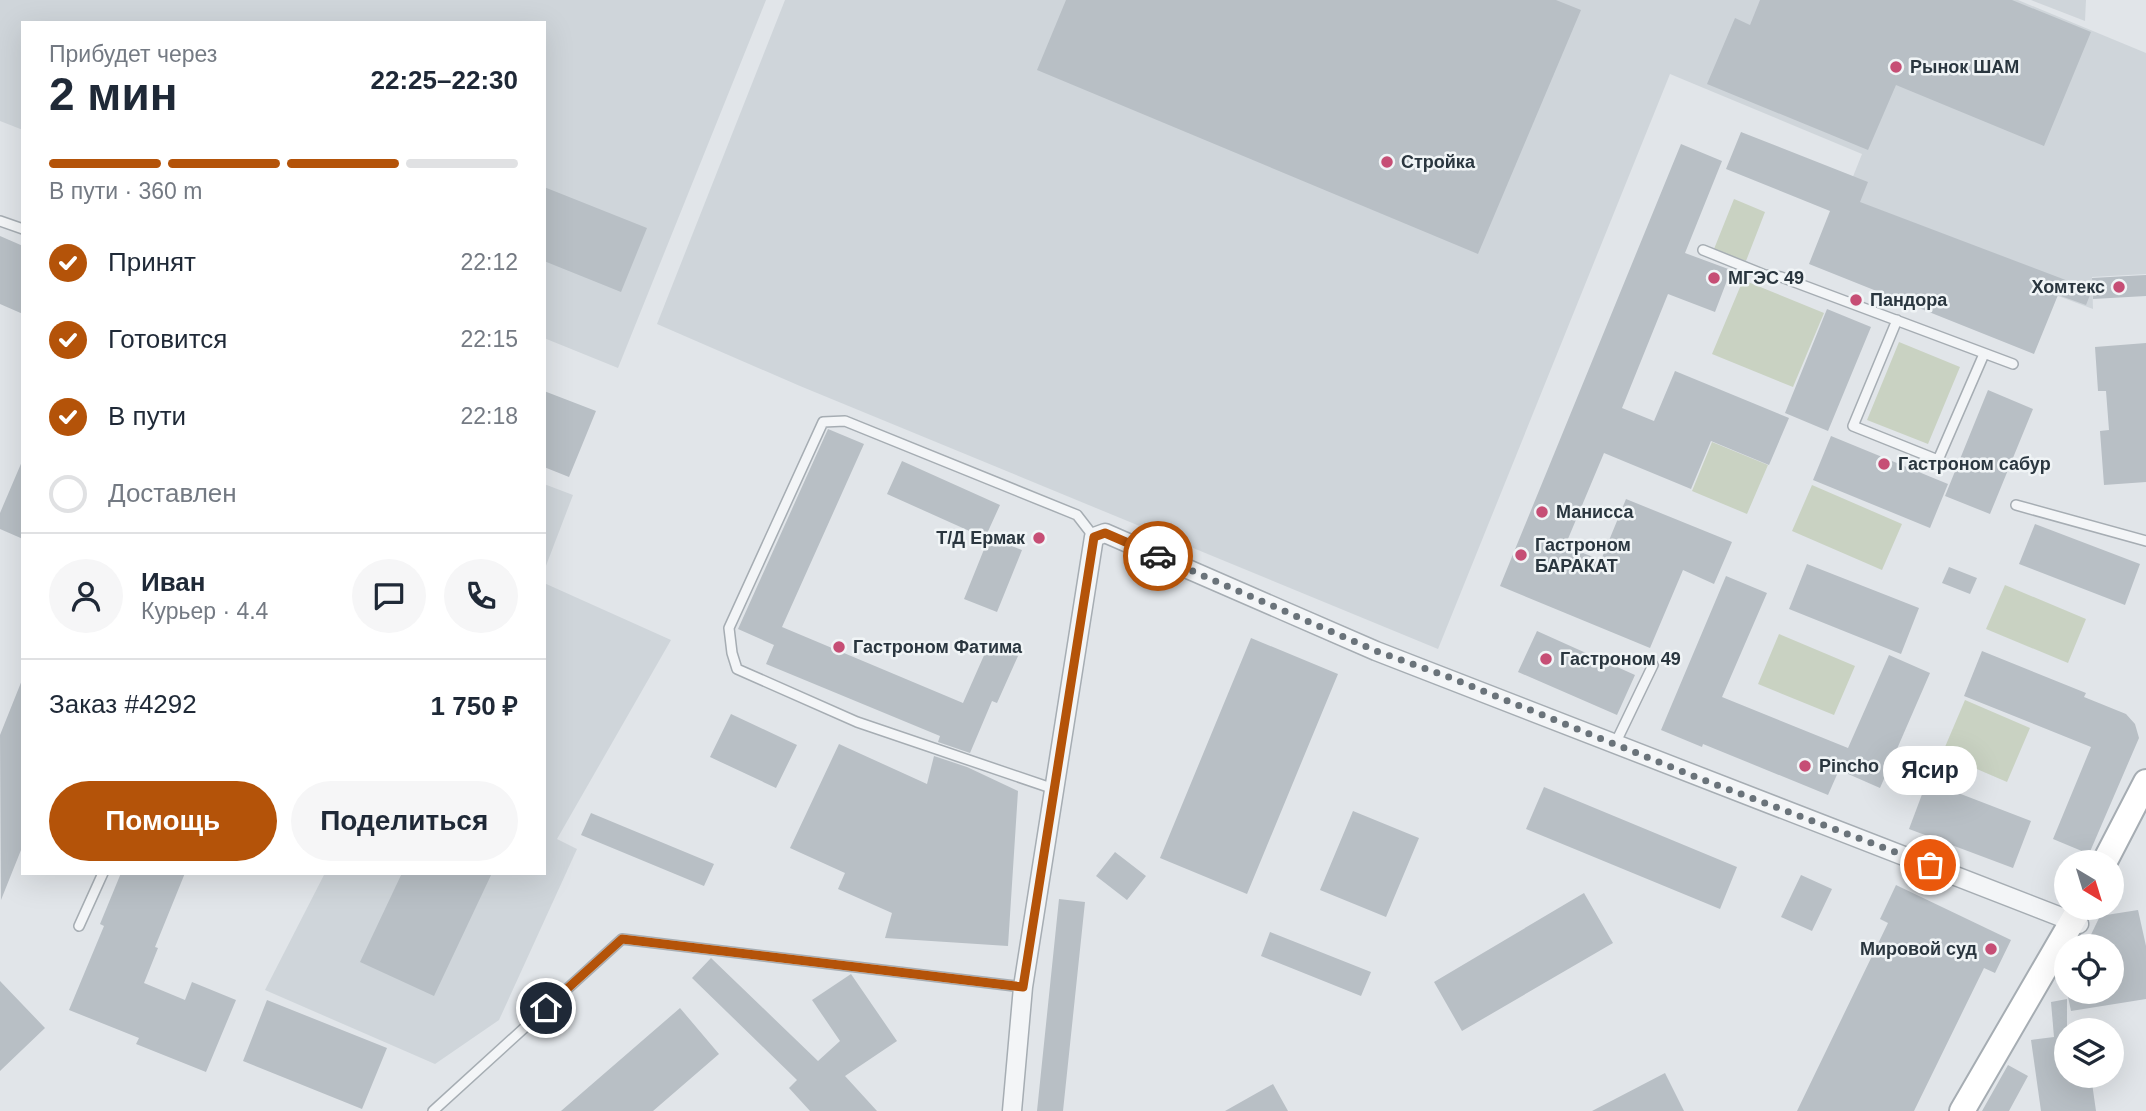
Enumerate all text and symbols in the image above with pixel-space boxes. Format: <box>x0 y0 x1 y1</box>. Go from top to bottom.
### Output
text: Прибудет через <box>49 41 217 67</box>
place label: Рынок ШАМ <box>1910 57 2019 77</box>
marker: Рынок ШАМ <box>1888 59 1904 75</box>
text: 22:25–22:30 <box>371 65 518 95</box>
text: 2 мин <box>49 68 177 120</box>
place label: Стройка <box>1401 152 1476 172</box>
marker: Стройка <box>1379 154 1395 170</box>
text: В пути · 360 m <box>49 178 202 204</box>
icon: check <box>49 244 87 282</box>
text: Принят <box>108 247 196 277</box>
text: 22:12 <box>460 249 518 275</box>
place label: МГЭС 49 <box>1728 268 1804 288</box>
marker: МГЭС 49 <box>1706 270 1722 286</box>
place label: Хомтекс <box>2032 277 2105 297</box>
marker: Хомтекс <box>2111 279 2127 295</box>
place label: Пандора <box>1870 290 1948 310</box>
marker: Пандора <box>1848 292 1864 308</box>
icon: check <box>49 321 87 359</box>
text: Готовится <box>108 324 227 354</box>
text: 22:15 <box>460 326 518 352</box>
icon: check <box>49 398 87 436</box>
text: В пути <box>108 401 186 431</box>
text: 22:18 <box>460 403 518 429</box>
place label: Гастроном сабур <box>1898 454 2051 474</box>
marker: Гастроном сабур <box>1876 456 1892 472</box>
text: Доставлен <box>108 478 237 508</box>
place label: Манисса <box>1556 502 1634 522</box>
marker: Манисса <box>1534 504 1550 520</box>
courier <box>1123 521 1193 591</box>
place label: Т/Д Ермак <box>936 528 1026 548</box>
marker: Т/Д Ермак <box>1031 530 1047 546</box>
place label: Гастроном БАРАКАТ <box>1535 535 1631 576</box>
icon: car <box>1139 537 1177 575</box>
marker: Гастроном БАРАКАТ <box>1513 547 1529 563</box>
button: person <box>49 559 123 633</box>
button: chat <box>352 559 426 633</box>
button: phone <box>444 559 518 633</box>
text: Иван <box>141 567 206 597</box>
text: Курьер · 4.4 <box>141 598 268 624</box>
place label: Гастроном Фатима <box>853 637 1023 657</box>
marker: Гастроном Фатима <box>831 639 847 655</box>
place label: Гастроном 49 <box>1560 649 1681 669</box>
marker: Гастроном 49 <box>1538 651 1554 667</box>
text: Заказ #4292 <box>49 689 197 719</box>
text: 1 750 ₽ <box>431 691 518 721</box>
callout: Ясир <box>1883 746 1977 795</box>
place label: Pincho <box>1819 756 1879 776</box>
text: Ясир <box>1901 757 1959 783</box>
marker: Pincho <box>1797 758 1813 774</box>
button: Помощь <box>49 781 277 861</box>
button: Поделиться <box>291 781 518 861</box>
pin <box>1900 835 1960 895</box>
icon: bag <box>1911 846 1949 884</box>
north arrow <box>2054 850 2124 920</box>
map controls <box>2054 850 2124 1088</box>
button: locate <box>2054 934 2124 1004</box>
place label: Мировой суд <box>1860 939 1978 959</box>
marker: Мировой суд <box>1983 941 1999 957</box>
pin <box>516 978 576 1038</box>
icon: home <box>527 989 565 1027</box>
button: layers <box>2054 1018 2124 1088</box>

